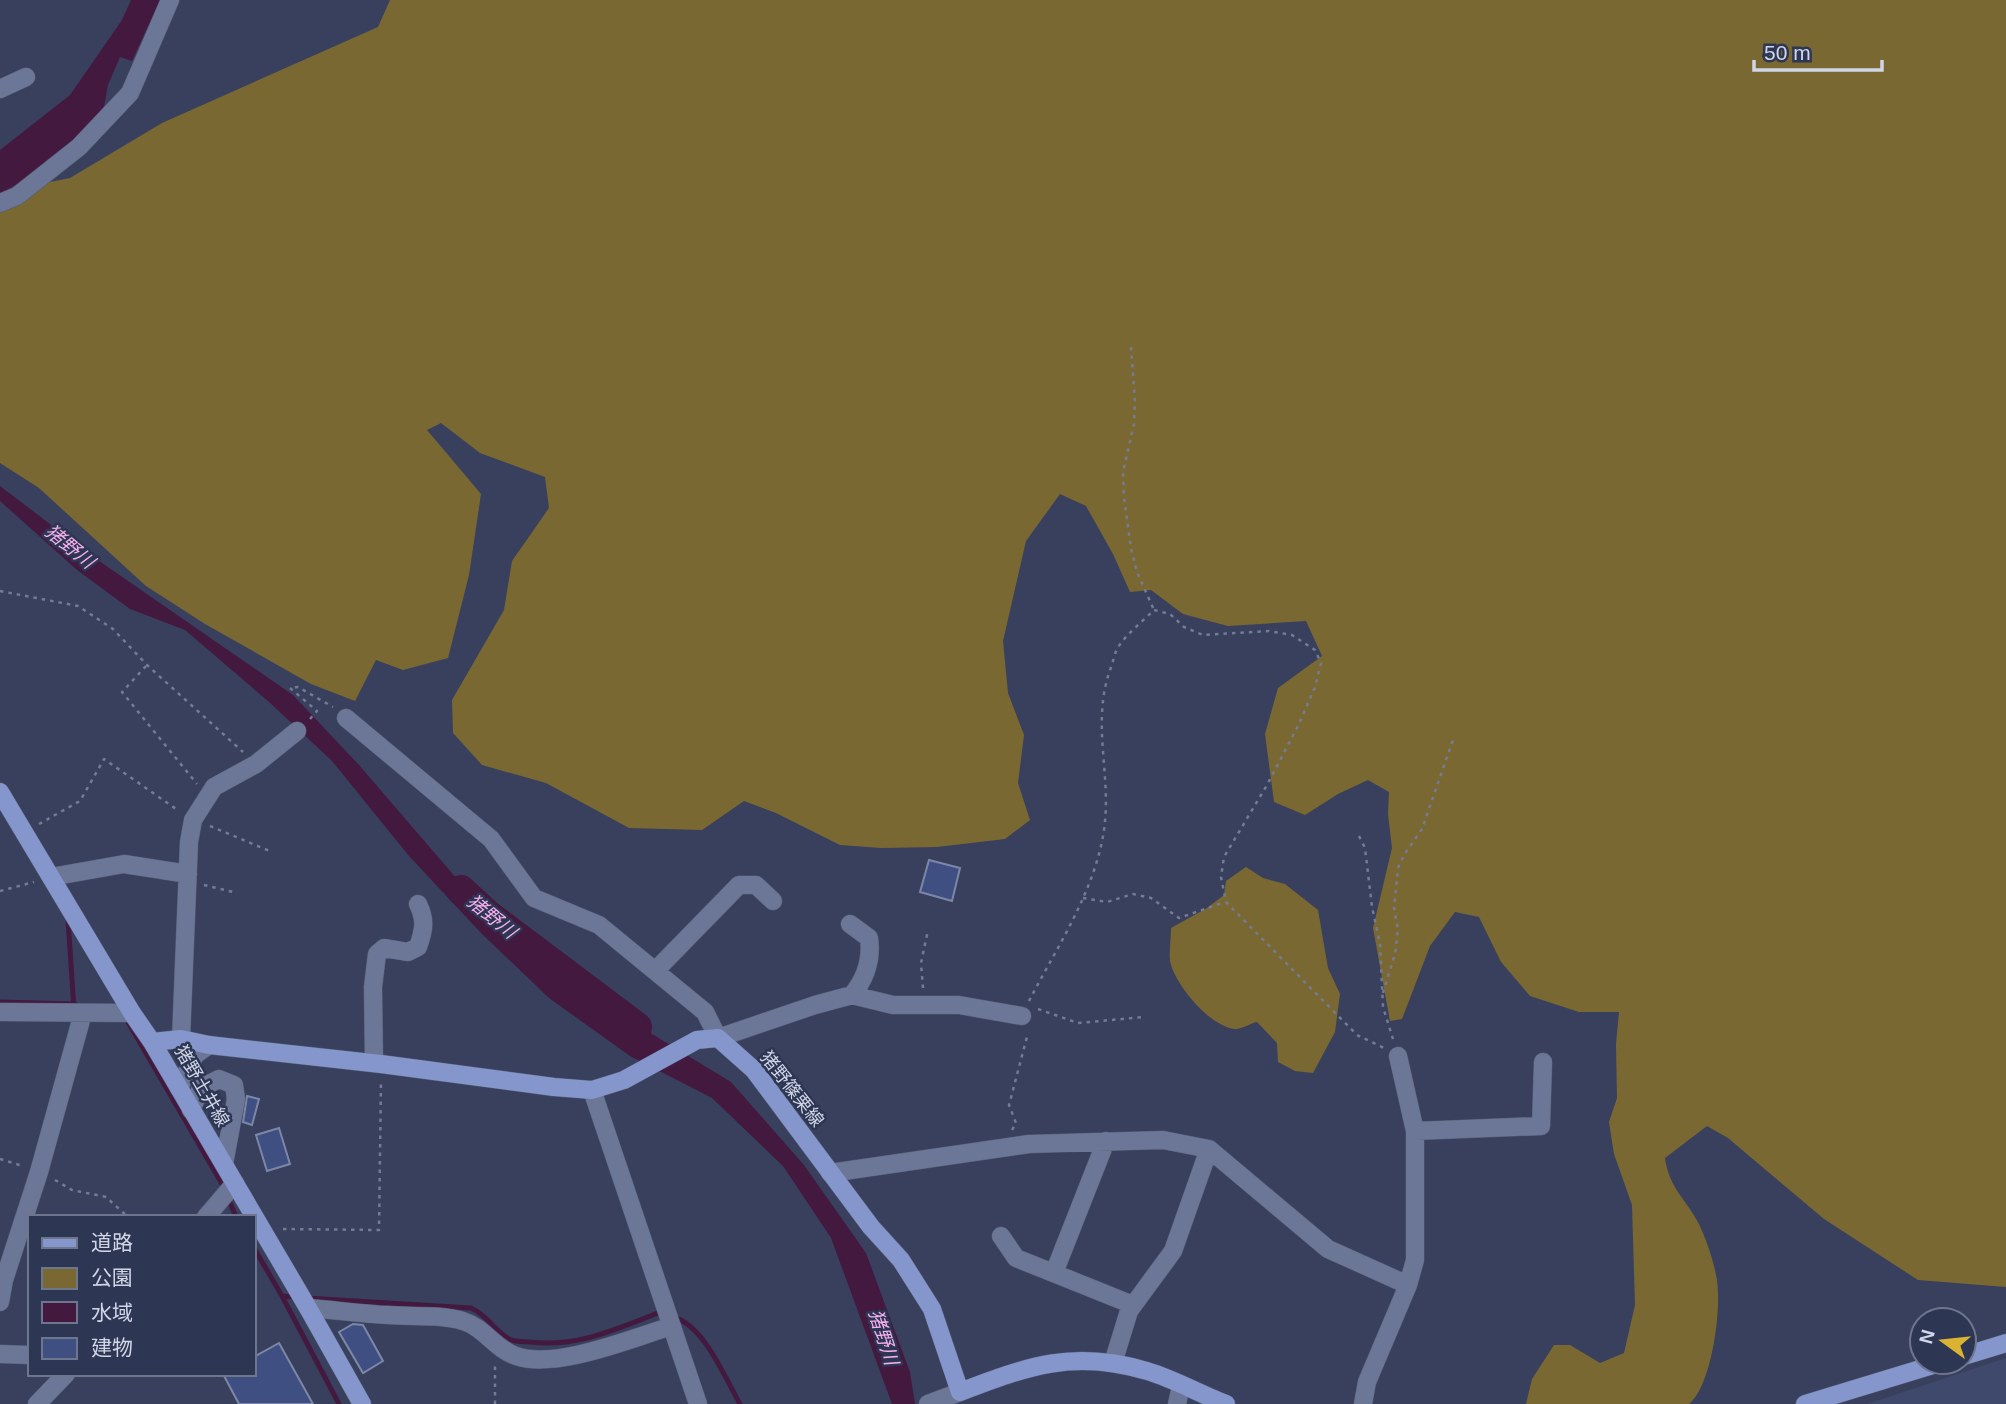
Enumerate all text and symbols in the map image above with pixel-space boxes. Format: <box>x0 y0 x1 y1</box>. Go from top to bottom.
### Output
scale bar <box>1754 28 1882 72</box>
text: 50 m <box>1764 41 1811 64</box>
water label: 猪野川 <box>41 520 100 574</box>
water label: 猪野川 <box>463 890 522 944</box>
street label: 猪野土井線 <box>171 1042 233 1130</box>
street label: 猪野篠栗線 <box>756 1047 828 1131</box>
legend <box>28 1215 256 1376</box>
text: 道路 <box>91 1231 133 1254</box>
text: 公園 <box>91 1266 133 1289</box>
text: 水域 <box>91 1301 133 1324</box>
north arrow <box>1908 1306 1978 1376</box>
water label: 猪野川 <box>865 1307 903 1369</box>
text: N <box>1915 1327 1939 1346</box>
text: 建物 <box>91 1336 133 1359</box>

